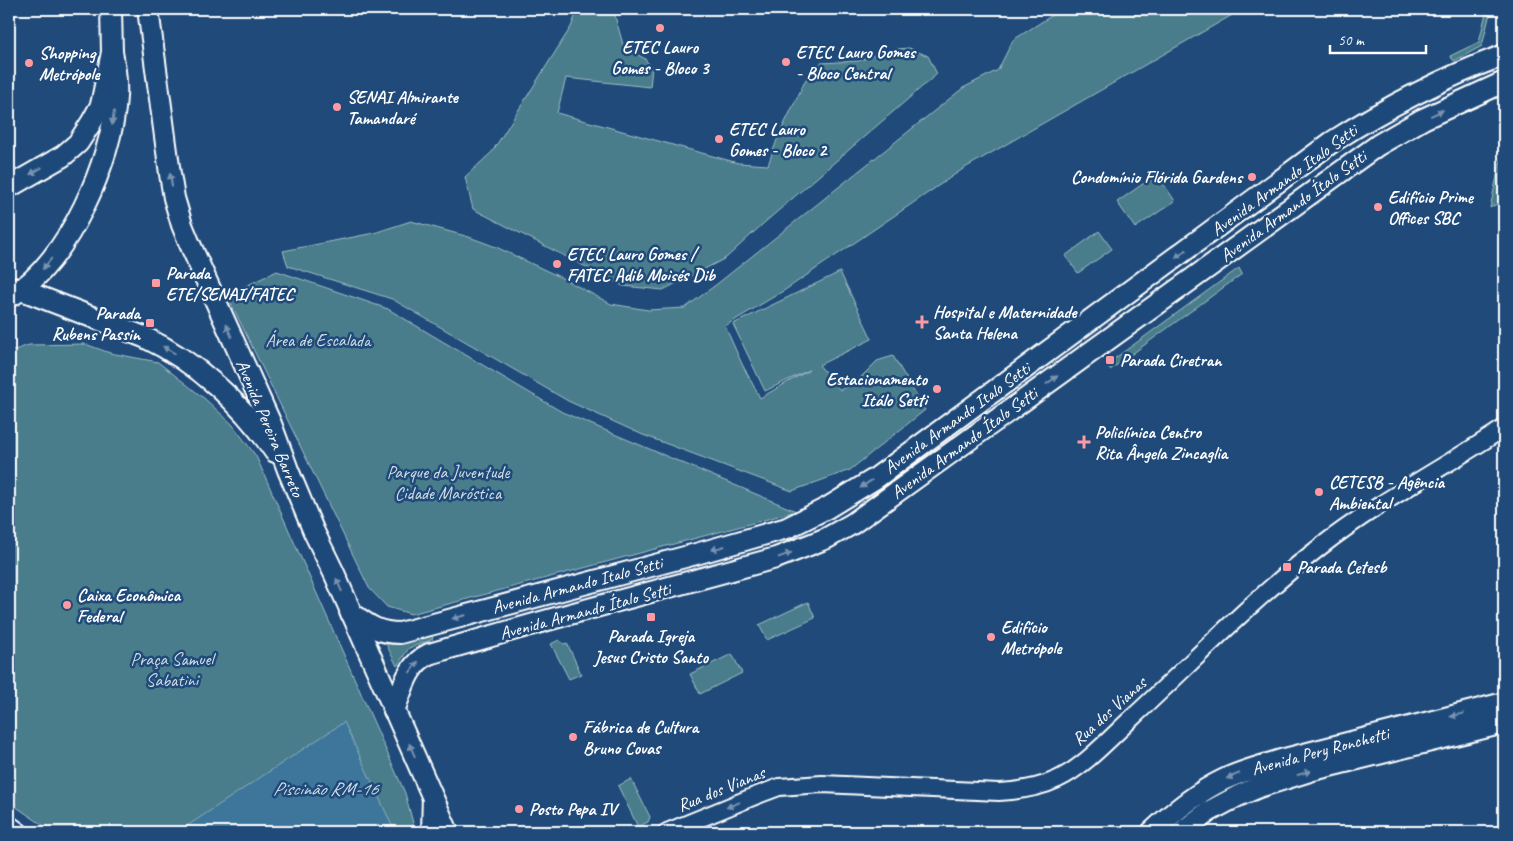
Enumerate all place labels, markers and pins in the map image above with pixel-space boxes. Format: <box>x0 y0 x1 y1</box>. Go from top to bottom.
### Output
marker: ETEC Lauro Gomes - Bloco 3 <box>654 22 666 34</box>
place label: ETEC Lauro Gomes - Bloco 3 <box>611 36 711 79</box>
place label: ETEC Lauro Gomes - Bloco Central <box>796 41 917 84</box>
place label: Shopping Metrópole <box>39 42 101 85</box>
marker: ETEC Lauro Gomes - Bloco Central <box>780 56 792 68</box>
marker: Shopping Metrópole <box>23 57 35 69</box>
place label: SENAI Almirante Tamandaré <box>347 86 460 129</box>
marker: SENAI Almirante Tamandaré <box>331 101 343 113</box>
place label: ETEC Lauro Gomes - Bloco 2 <box>729 118 828 161</box>
marker: ETEC Lauro Gomes - Bloco 2 <box>713 133 725 145</box>
place label: Condomínio Flórida Gardens <box>1071 166 1244 188</box>
marker: Condomínio Flórida Gardens <box>1246 171 1258 183</box>
place label: Edifício Prime Offices SBC <box>1388 186 1475 229</box>
marker: Edifício Prime Offices SBC <box>1372 201 1384 213</box>
place label: ETEC Lauro Gomes / FATEC Adib Moisés Dib <box>567 243 716 286</box>
marker: ETEC Lauro Gomes / FATEC Adib Moisés Dib <box>551 258 563 270</box>
place label: Parada ETE/SENAI/FATEC <box>166 262 297 305</box>
marker: Parada ETE/SENAI/FATEC <box>150 277 162 289</box>
place label: Hospital e Maternidade Santa Helena <box>933 301 1079 344</box>
place label: Parada Rubens Passin <box>52 302 142 345</box>
marker: Hospital e Maternidade Santa Helena <box>915 315 929 329</box>
marker: Parada Rubens Passin <box>144 317 156 329</box>
place label: Parada Ciretran <box>1120 349 1223 371</box>
marker: Parada Ciretran <box>1104 354 1116 366</box>
place label: Estacionamento Itálo Setti <box>826 368 929 411</box>
marker: Estacionamento Itálo Setti <box>931 383 943 395</box>
place label: Policlínica Centro Rita Ângela Zincaglia <box>1095 421 1229 464</box>
marker: Policlínica Centro Rita Ângela Zincaglia <box>1077 435 1091 449</box>
place label: CETESB - Agência Ambiental <box>1329 471 1446 514</box>
marker: CETESB - Agência Ambiental <box>1313 486 1325 498</box>
place label: Parada Cetesb <box>1297 556 1388 578</box>
marker: Parada Cetesb <box>1281 561 1293 573</box>
place label: Caixa Econômica Federal <box>77 584 182 627</box>
marker: Caixa Econômica Federal <box>61 599 73 611</box>
marker: Parada Igreja Jesus Cristo Santo <box>645 611 657 623</box>
place label: Edifício Metrópole <box>1001 616 1063 659</box>
place label: Parada Igreja Jesus Cristo Santo <box>592 625 710 668</box>
marker: Edifício Metrópole <box>985 631 997 643</box>
place label: Fábrica de Cultura Bruno Covas <box>583 716 700 759</box>
marker: Fábrica de Cultura Bruno Covas <box>567 731 579 743</box>
place label: Posto Pepa IV <box>529 798 620 820</box>
marker: Posto Pepa IV <box>513 803 525 815</box>

